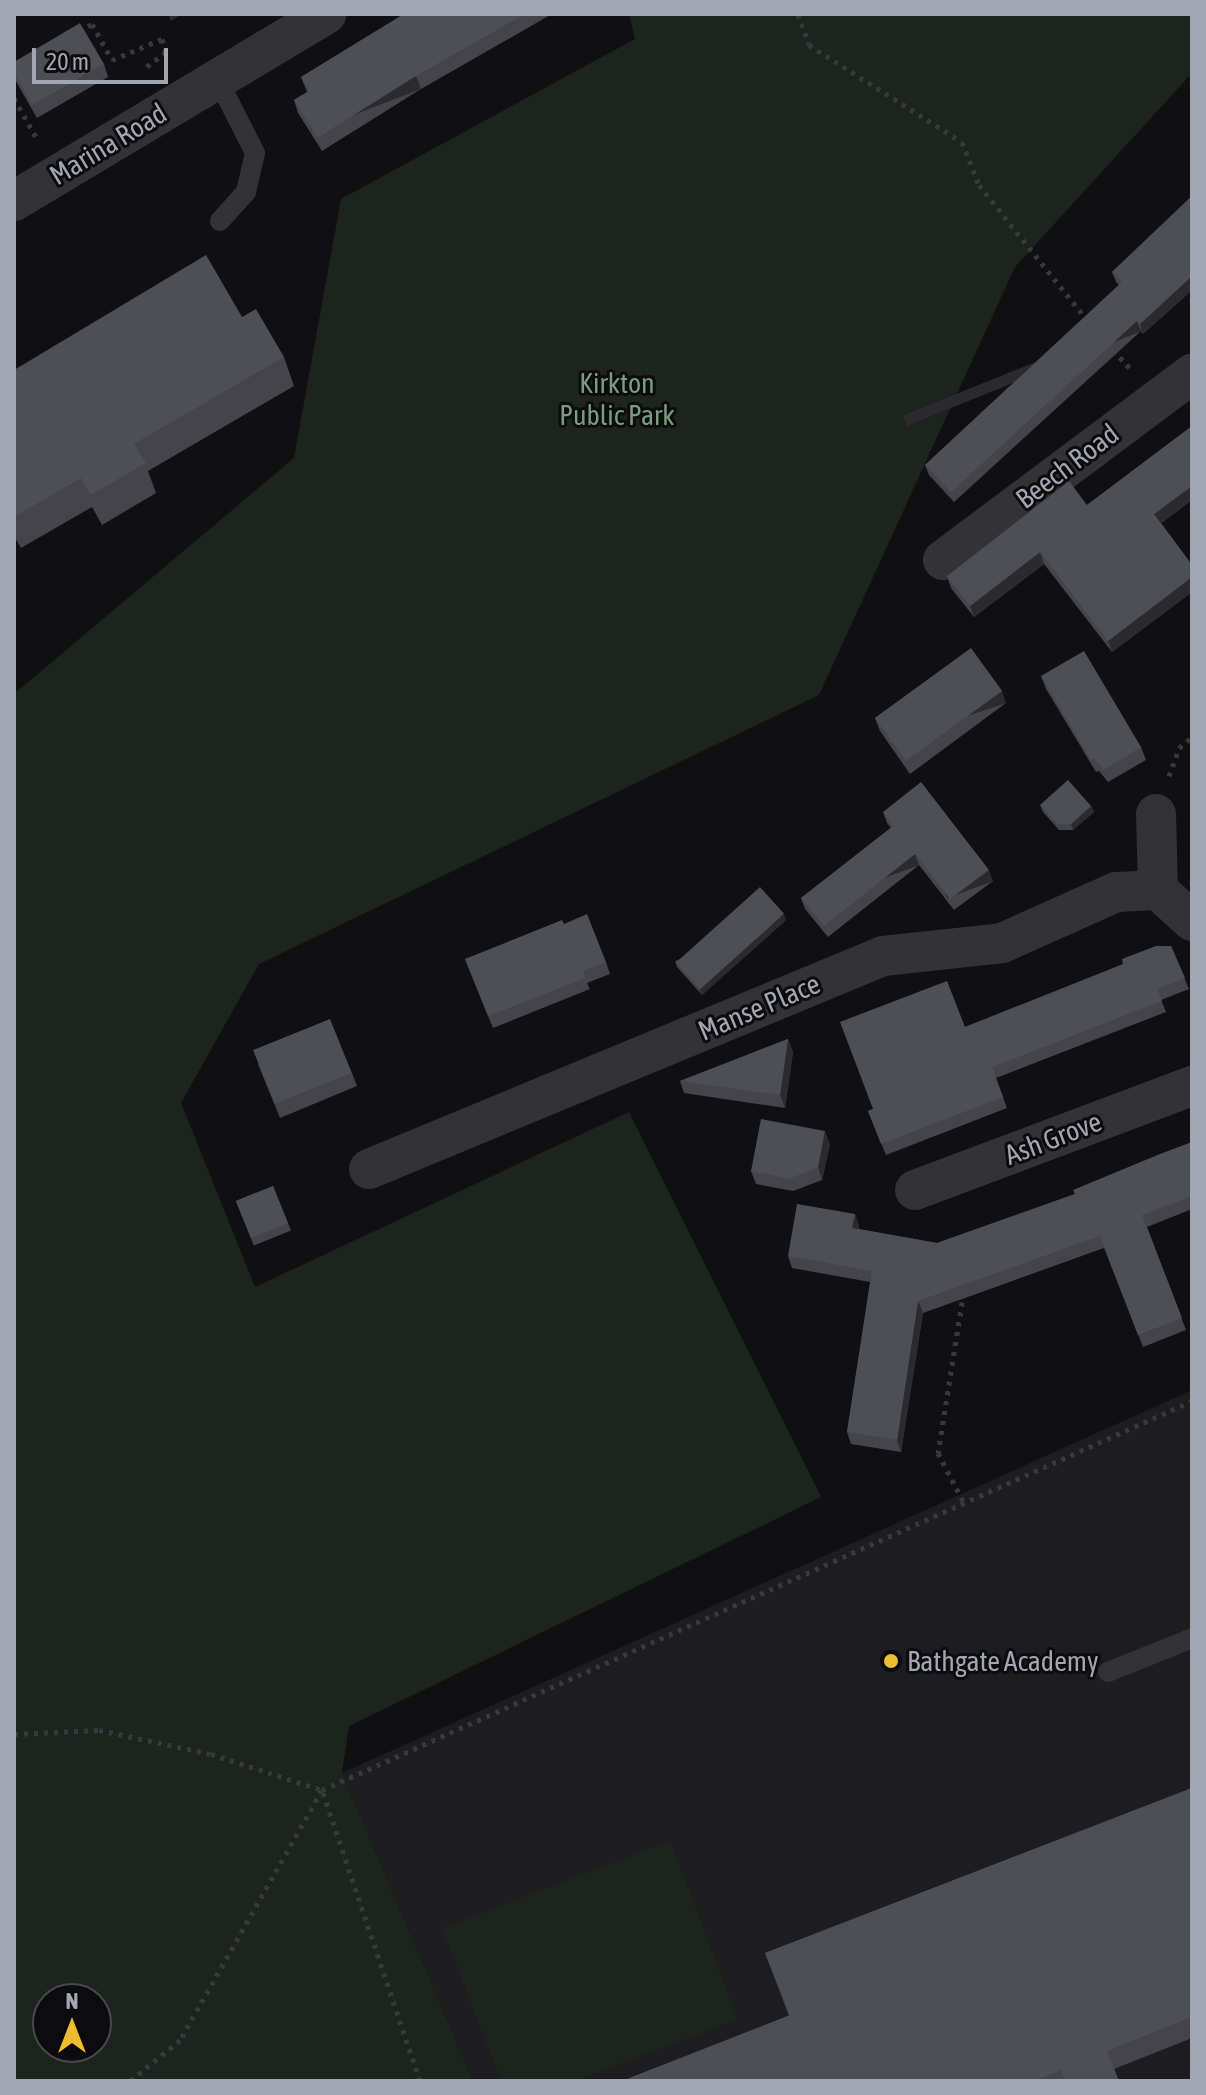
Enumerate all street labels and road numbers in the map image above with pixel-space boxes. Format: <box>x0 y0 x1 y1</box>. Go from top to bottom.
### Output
street label: Marina Road <box>43 96 173 192</box>
street label: Beech Road <box>1009 417 1125 515</box>
street label: Manse Place <box>693 966 825 1048</box>
street label: Ash Grove <box>1000 1104 1106 1172</box>

